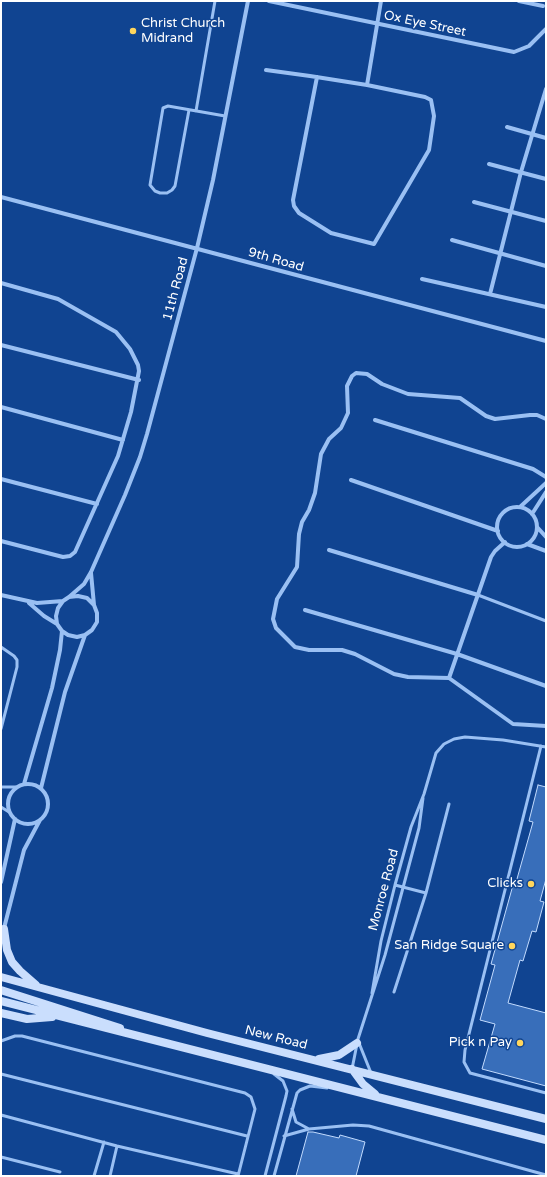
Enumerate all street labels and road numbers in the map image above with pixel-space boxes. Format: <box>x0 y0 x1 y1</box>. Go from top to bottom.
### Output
street label: Ox Eye Street <box>382 8 468 40</box>
street label: 9th Road <box>246 245 306 275</box>
street label: 11th Road <box>160 255 192 323</box>
street label: Monroe Road <box>366 847 402 933</box>
street label: New Road <box>243 1023 309 1053</box>

